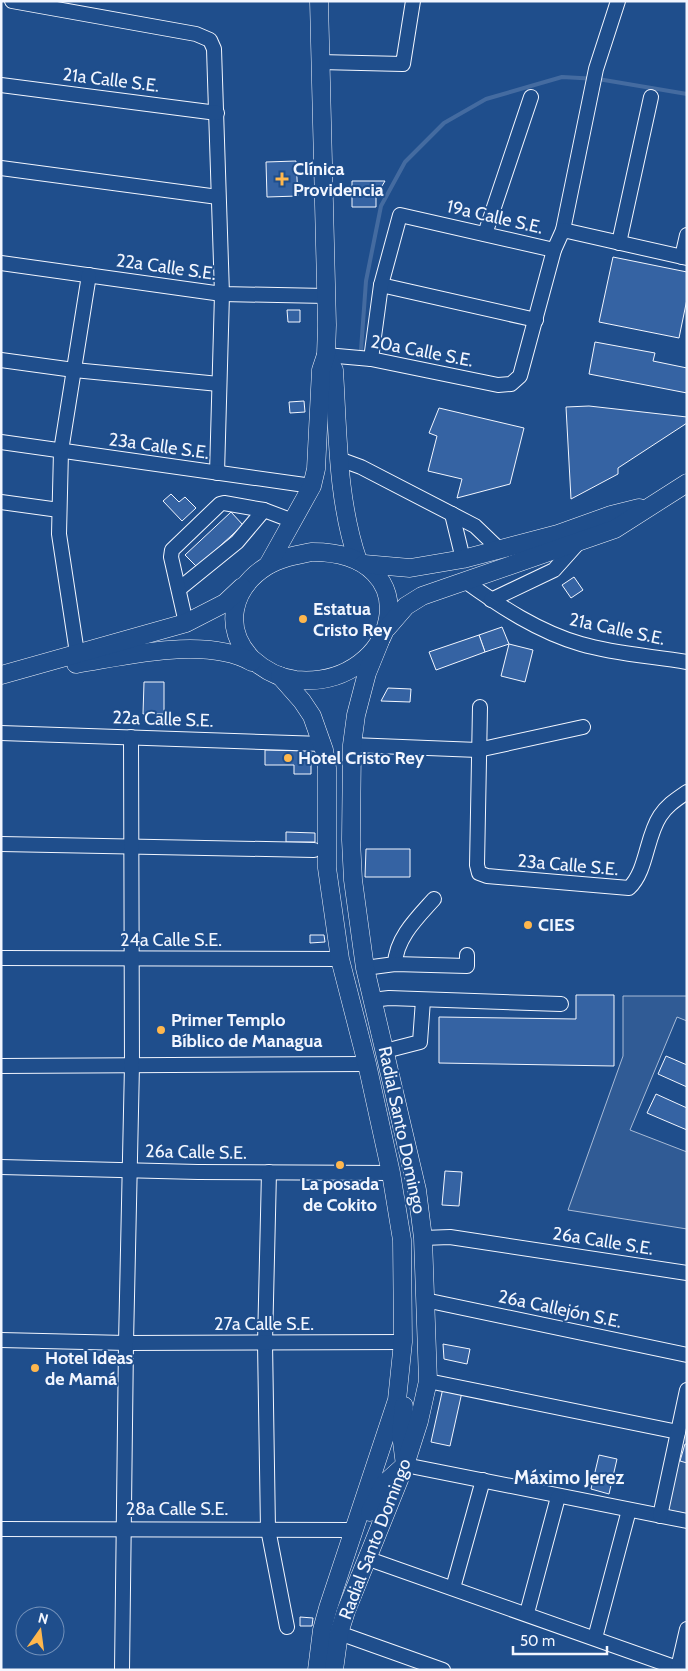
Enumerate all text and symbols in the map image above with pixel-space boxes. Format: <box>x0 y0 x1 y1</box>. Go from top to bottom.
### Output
street label: 21a Calle S.E. <box>61 63 161 97</box>
place label: Clínica Providencia <box>293 158 384 201</box>
marker: Clínica Providencia <box>275 172 289 186</box>
street label: 19a Calle S.E. <box>445 195 545 239</box>
street label: 22a Calle S.E. <box>114 249 218 285</box>
street label: 20a Calle S.E. <box>369 330 475 372</box>
street label: 23a Calle S.E. <box>107 428 211 464</box>
place label: Estatua Cristo Rey <box>313 598 392 641</box>
street label: 21a Calle S.E. <box>567 608 667 650</box>
marker: Estatua Cristo Rey <box>297 613 309 625</box>
street label: 22a Calle S.E. <box>112 706 214 732</box>
place label: Hotel Cristo Rey <box>298 747 425 769</box>
marker: Hotel Cristo Rey <box>282 752 294 764</box>
street label: 23a Calle S.E. <box>517 850 619 880</box>
place label: CIES <box>538 914 575 936</box>
marker: CIES <box>522 919 534 931</box>
street label: 24a Calle S.E. <box>120 929 222 951</box>
place label: Primer Templo Bíblico de Managua <box>171 1009 323 1052</box>
marker: Primer Templo Bíblico de Managua <box>155 1024 167 1036</box>
street label: Radial Santo Domingo <box>374 1044 431 1216</box>
street label: 26a Calle S.E. <box>145 1140 247 1164</box>
marker: La posada de Cokito <box>334 1159 346 1171</box>
place label: La posada de Cokito <box>301 1173 379 1216</box>
street label: 26a Calle S.E. <box>551 1222 655 1260</box>
street label: 26a Callejón S.E. <box>496 1285 624 1333</box>
street label: 27a Calle S.E. <box>214 1313 314 1335</box>
place label: Hotel Ideas de Mamá <box>45 1347 134 1390</box>
marker: Hotel Ideas de Mamá <box>29 1362 41 1374</box>
street label: Radial Santo Domingo <box>334 1455 416 1623</box>
district label: Máximo Jerez <box>514 1466 624 1489</box>
street label: 28a Calle S.E. <box>126 1498 228 1520</box>
north arrow <box>15 1606 65 1656</box>
text: N <box>36 1608 50 1628</box>
scale bar <box>513 1624 607 1656</box>
text: 50 m <box>520 1632 555 1650</box>

